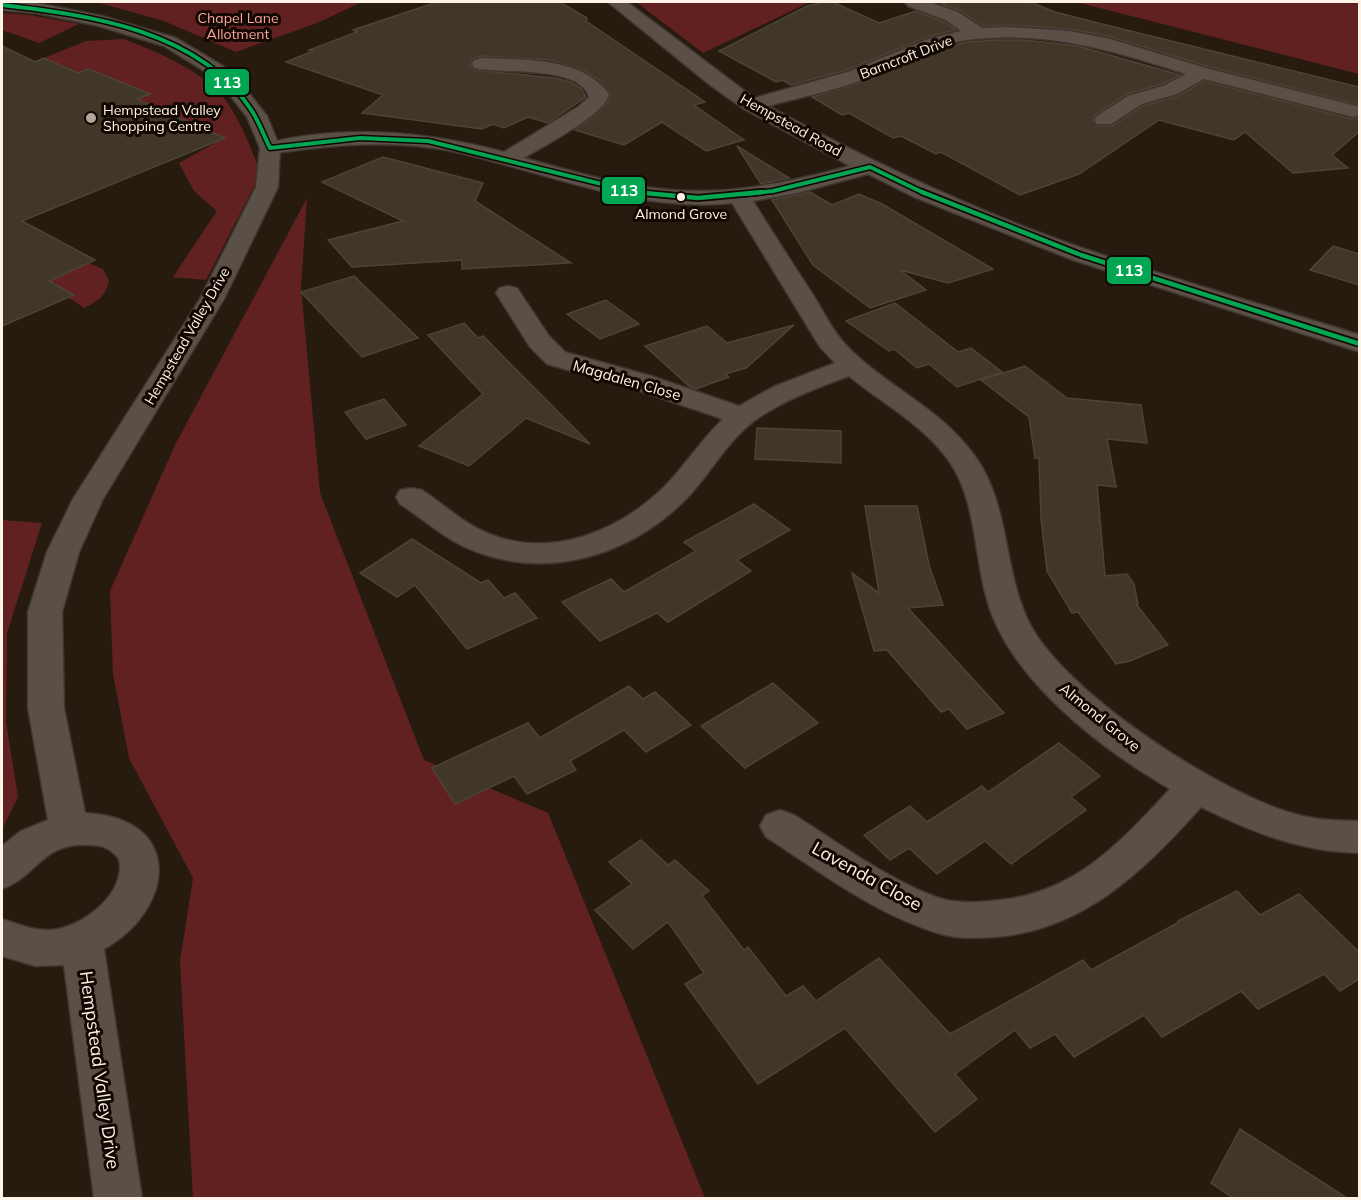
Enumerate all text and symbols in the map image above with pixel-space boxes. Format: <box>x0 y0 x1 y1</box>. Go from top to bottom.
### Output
park label: Chapel Lane Allotment <box>197 9 279 43</box>
street label: Barncroft Drive <box>857 31 955 83</box>
line badge: 113 <box>204 68 250 96</box>
text: 113 <box>213 72 241 92</box>
street label: Hempstead Road <box>737 90 845 160</box>
place label: Hempstead Valley Shopping Centre <box>103 101 221 135</box>
marker: Hempstead Valley Shopping Centre <box>84 111 98 125</box>
line badge: 113 <box>601 176 646 205</box>
text: 113 <box>610 180 638 200</box>
marker: Almond Grove <box>675 191 687 203</box>
place label: Almond Grove <box>635 205 727 223</box>
line badge: 113 <box>1106 256 1152 285</box>
text: 113 <box>1115 260 1143 280</box>
street label: Hempstead Valley Drive <box>140 264 234 408</box>
street label: Magdalen Close <box>571 356 683 404</box>
street label: Almond Grove <box>1056 679 1144 755</box>
street label: Lavenda Close <box>808 836 926 916</box>
street label: Hempstead Valley Drive <box>75 970 125 1170</box>

